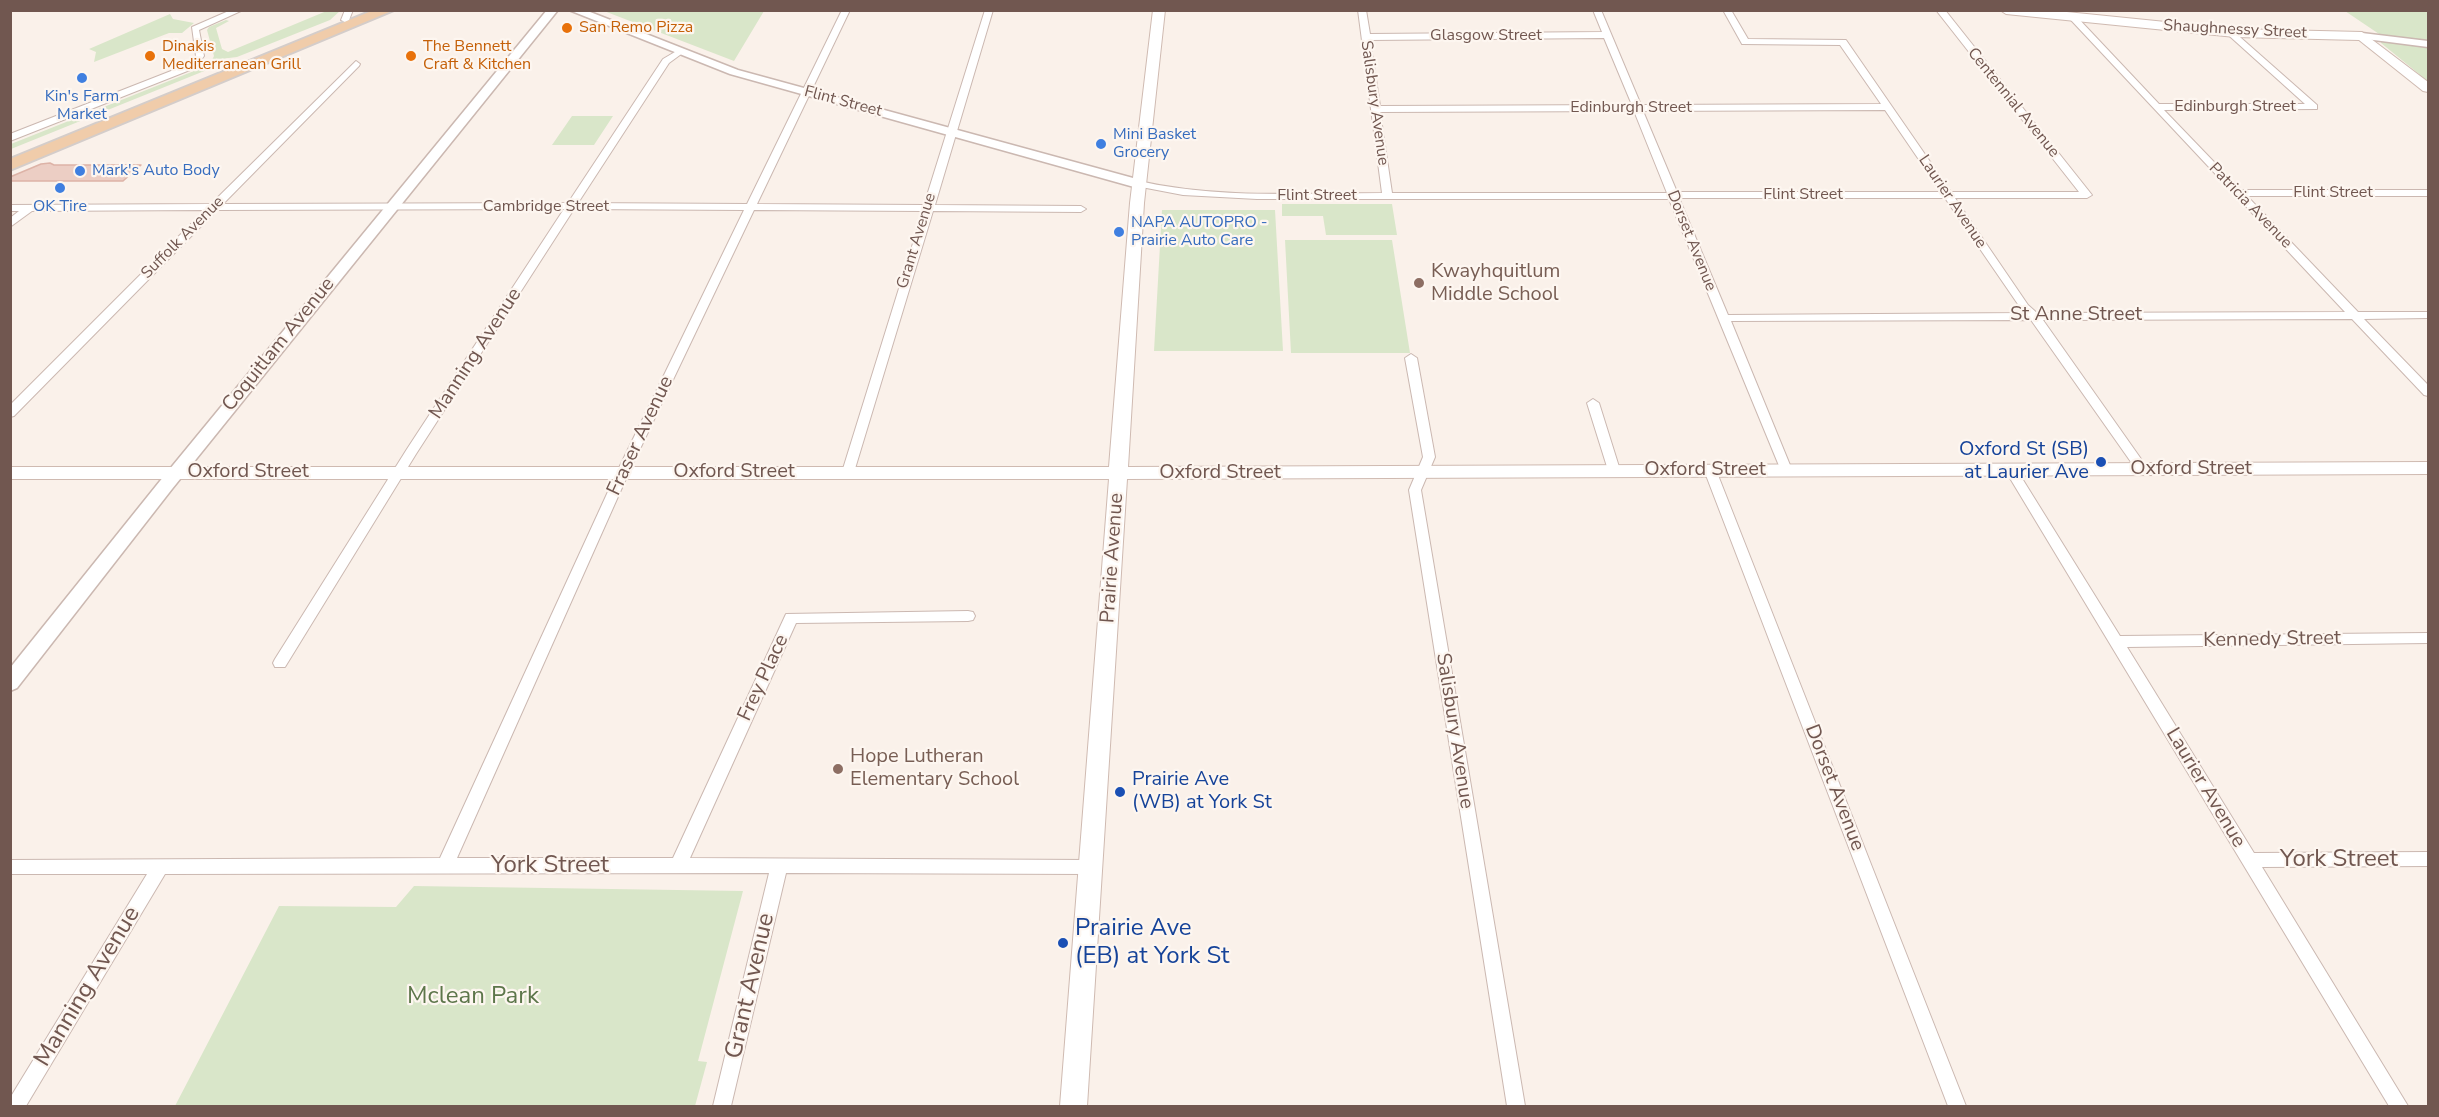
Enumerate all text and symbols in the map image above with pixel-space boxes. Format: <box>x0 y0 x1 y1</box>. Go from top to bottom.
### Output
street label: Shaughnessy Street <box>2163 17 2307 43</box>
place label: San Remo Pizza <box>579 18 693 38</box>
marker: San Remo Pizza <box>560 21 574 35</box>
street label: Glasgow Street <box>1430 26 1542 46</box>
place label: Dinakis Mediterranean Grill <box>162 37 301 75</box>
place label: The Bennett Craft & Kitchen <box>423 37 531 75</box>
street label: Salisbury Avenue <box>1356 39 1392 167</box>
street label: Centennial Avenue <box>1963 44 2063 162</box>
marker: Dinakis Mediterranean Grill <box>143 49 157 63</box>
marker: The Bennett Craft & Kitchen <box>404 49 418 63</box>
marker: Kin's Farm Market <box>75 71 89 85</box>
street label: Flint Street <box>802 82 884 122</box>
place label: Kin's Farm Market <box>45 87 119 125</box>
street label: Edinburgh Street <box>2174 97 2296 117</box>
street label: Edinburgh Street <box>1570 98 1692 118</box>
place label: Mini Basket Grocery <box>1113 125 1196 163</box>
marker: Mini Basket Grocery <box>1094 137 1108 151</box>
street label: Laurier Avenue <box>1914 152 1990 252</box>
street label: Patricia Avenue <box>2204 159 2296 253</box>
place label: Mark's Auto Body <box>92 161 220 181</box>
marker: Mark's Auto Body <box>73 164 87 178</box>
marker: OK Tire <box>53 181 67 195</box>
street label: Flint Street <box>2293 183 2373 203</box>
street label: Flint Street <box>1763 185 1843 205</box>
street label: Flint Street <box>1277 186 1357 206</box>
street label: Dorset Avenue <box>1662 188 1720 294</box>
street label: Grant Avenue <box>893 191 941 291</box>
street label: Suffolk Avenue <box>138 193 228 283</box>
place label: OK Tire <box>33 197 87 217</box>
street label: Cambridge Street <box>483 197 609 217</box>
place label: NAPA AUTOPRO - Prairie Auto Care <box>1131 213 1268 251</box>
marker: NAPA AUTOPRO - Prairie Auto Care <box>1112 225 1126 239</box>
place label: Kwayhquitlum Middle School <box>1431 260 1560 307</box>
street label: Coquitlam Avenue <box>218 273 340 417</box>
marker: Kwayhquitlum Middle School <box>1412 276 1426 290</box>
street label: Manning Avenue <box>425 284 527 424</box>
street label: St Anne Street <box>2010 303 2142 327</box>
street label: Fraser Avenue <box>603 372 679 500</box>
place label: Oxford St (SB) at Laurier Ave <box>1959 438 2089 485</box>
marker: Oxford St (SB) at Laurier Ave <box>2094 455 2108 469</box>
street label: Oxford Street <box>2130 457 2252 481</box>
street label: Oxford Street <box>1644 458 1766 482</box>
street label: Oxford Street <box>187 460 309 484</box>
street label: Oxford Street <box>673 460 795 484</box>
street label: Oxford Street <box>1159 461 1281 485</box>
street label: Prairie Avenue <box>1096 492 1130 624</box>
street label: Kennedy Street <box>2203 627 2341 653</box>
street label: Frey Place <box>734 631 794 725</box>
street label: Salisbury Avenue <box>1430 651 1478 811</box>
street label: Dorset Avenue <box>1799 721 1869 855</box>
street label: Laurier Avenue <box>2160 724 2250 852</box>
place label: Hope Lutheran Elementary School <box>850 745 1019 792</box>
marker: Hope Lutheran Elementary School <box>831 762 845 776</box>
place label: Prairie Ave (WB) at York St <box>1132 768 1272 815</box>
marker: Prairie Ave (WB) at York St <box>1113 785 1127 799</box>
street label: York Street <box>2280 846 2398 874</box>
street label: York Street <box>491 852 609 880</box>
street label: Manning Avenue <box>29 902 147 1072</box>
street label: Grant Avenue <box>720 910 782 1062</box>
place label: Prairie Ave (EB) at York St <box>1075 915 1230 971</box>
marker: Prairie Ave (EB) at York St <box>1056 936 1070 950</box>
park label: Mclean Park <box>407 983 539 1011</box>

